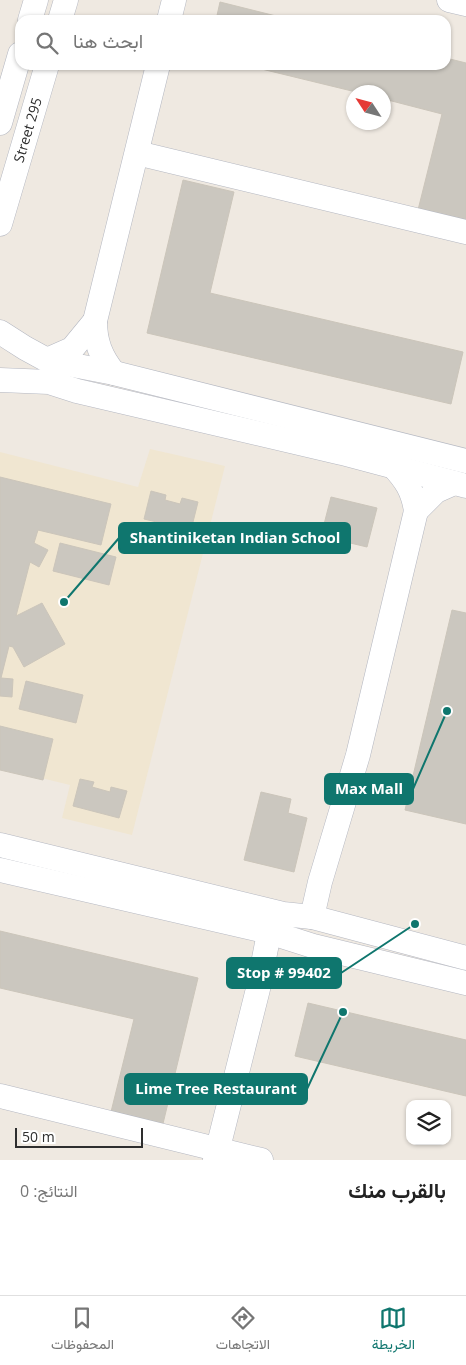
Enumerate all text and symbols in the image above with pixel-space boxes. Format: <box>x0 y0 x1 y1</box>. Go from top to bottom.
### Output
search box <box>15 15 451 70</box>
text: ابحث هنا <box>73 28 143 54</box>
icon: search <box>33 29 61 57</box>
north arrow <box>346 85 391 130</box>
street label: Street 295 <box>9 95 46 165</box>
callout: Shantiniketan Indian School <box>119 523 350 553</box>
text: Shantiniketan Indian School <box>130 527 340 547</box>
callout: Max Mall <box>325 774 413 804</box>
text: Max Mall <box>335 778 403 798</box>
callout: Stop # 99402 <box>227 958 341 988</box>
text: Stop # 99402 <box>237 962 331 982</box>
callout: Lime Tree Restaurant <box>125 1074 307 1104</box>
text: Lime Tree Restaurant <box>135 1078 297 1098</box>
map controls <box>406 1100 451 1145</box>
button: layers <box>406 1100 451 1145</box>
scale bar <box>15 1125 142 1148</box>
text: 50 m <box>22 1127 55 1146</box>
text: بالقرب منك <box>348 1176 446 1204</box>
text: النتائج: 0 <box>20 1180 77 1202</box>
tab: المحفوظات <box>51 1304 114 1357</box>
tab: الاتجاهات <box>216 1304 270 1357</box>
tab: الخريطة <box>372 1304 415 1357</box>

